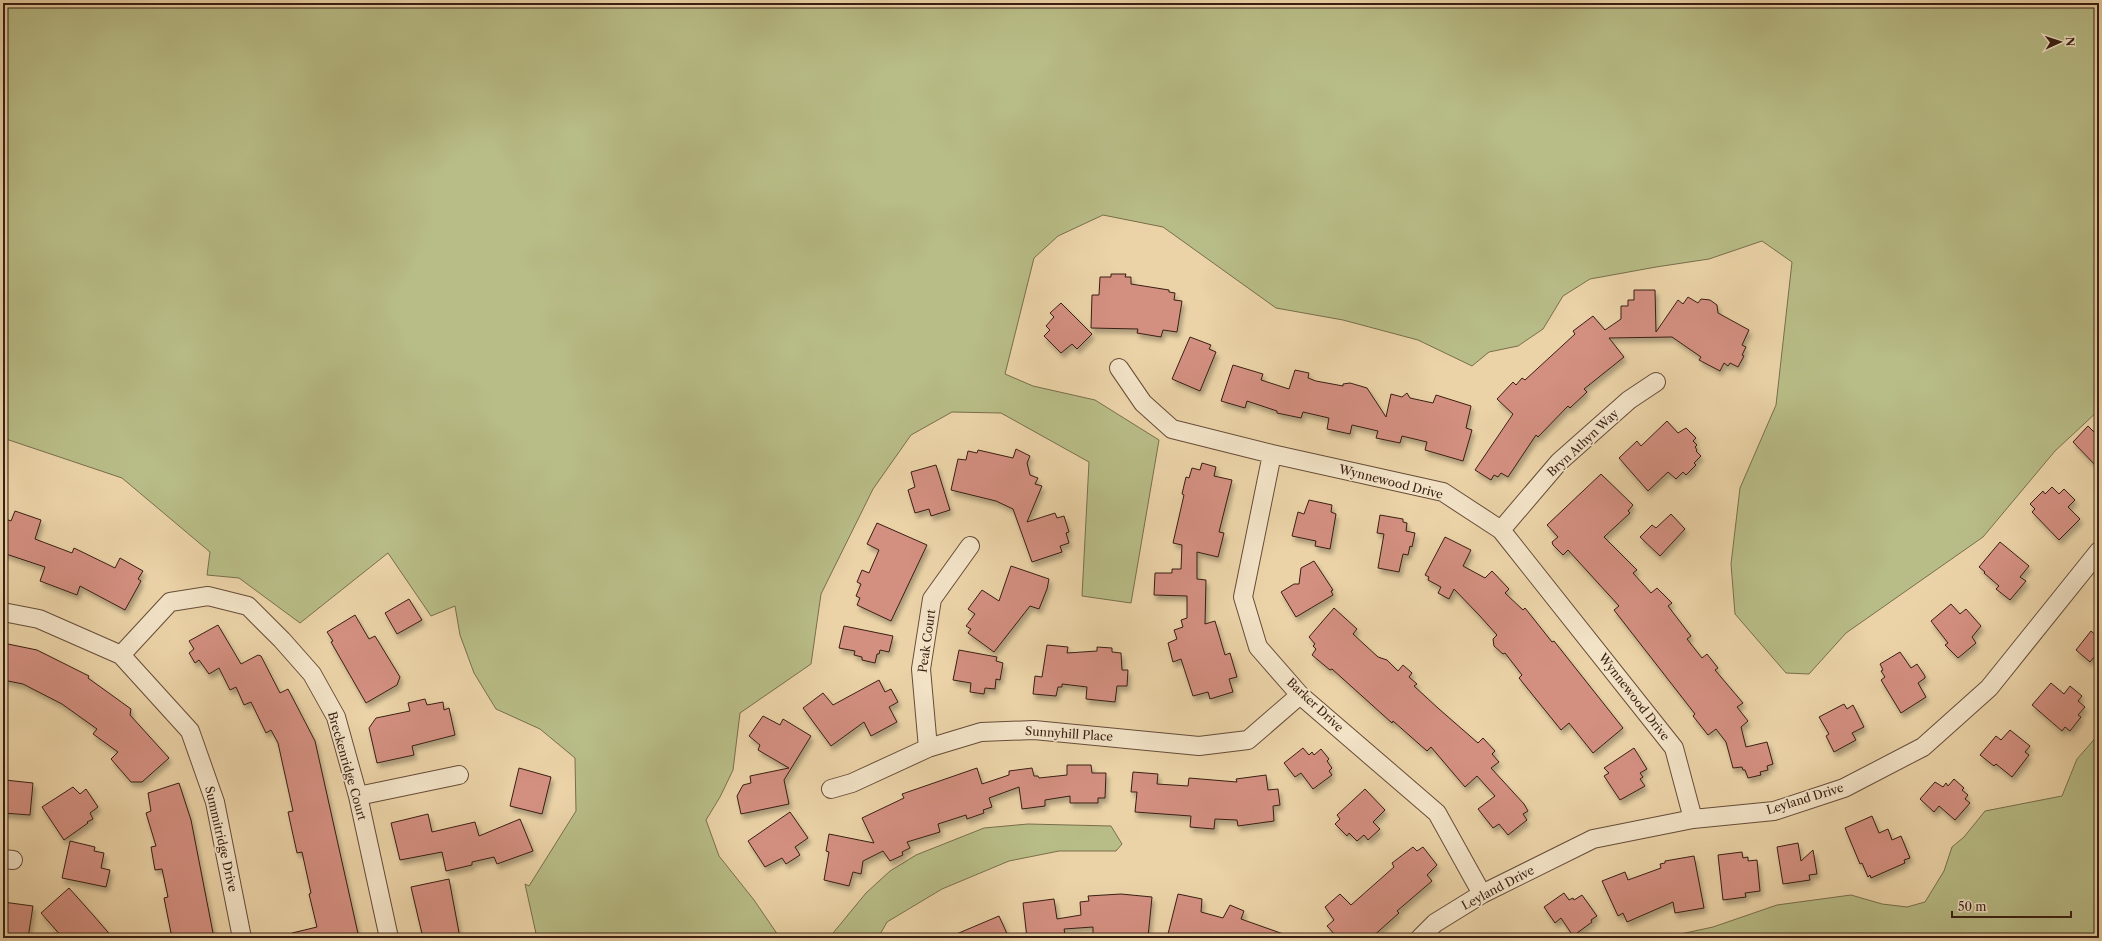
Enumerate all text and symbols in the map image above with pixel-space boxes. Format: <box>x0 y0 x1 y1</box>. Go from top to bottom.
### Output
north arrow <box>2040 22 2080 62</box>
text: N <box>2063 36 2077 47</box>
street label: Bryn Athyn Way <box>1544 405 1622 480</box>
street label: Wynnewood Drive <box>1337 461 1445 502</box>
street label: Peak Court <box>915 608 938 674</box>
street label: Wynnewood Drive <box>1595 649 1673 744</box>
street label: Barker Drive <box>1284 675 1347 735</box>
street label: Breckenridge Court <box>325 710 370 823</box>
street label: Sunnyhill Place <box>1025 723 1114 744</box>
street label: Leyland Drive <box>1764 780 1846 817</box>
street label: Summitridge Drive <box>202 784 241 894</box>
street label: Leyland Drive <box>1459 862 1537 913</box>
scale bar <box>1952 893 2071 919</box>
text: 50 m <box>1958 899 1987 914</box>

